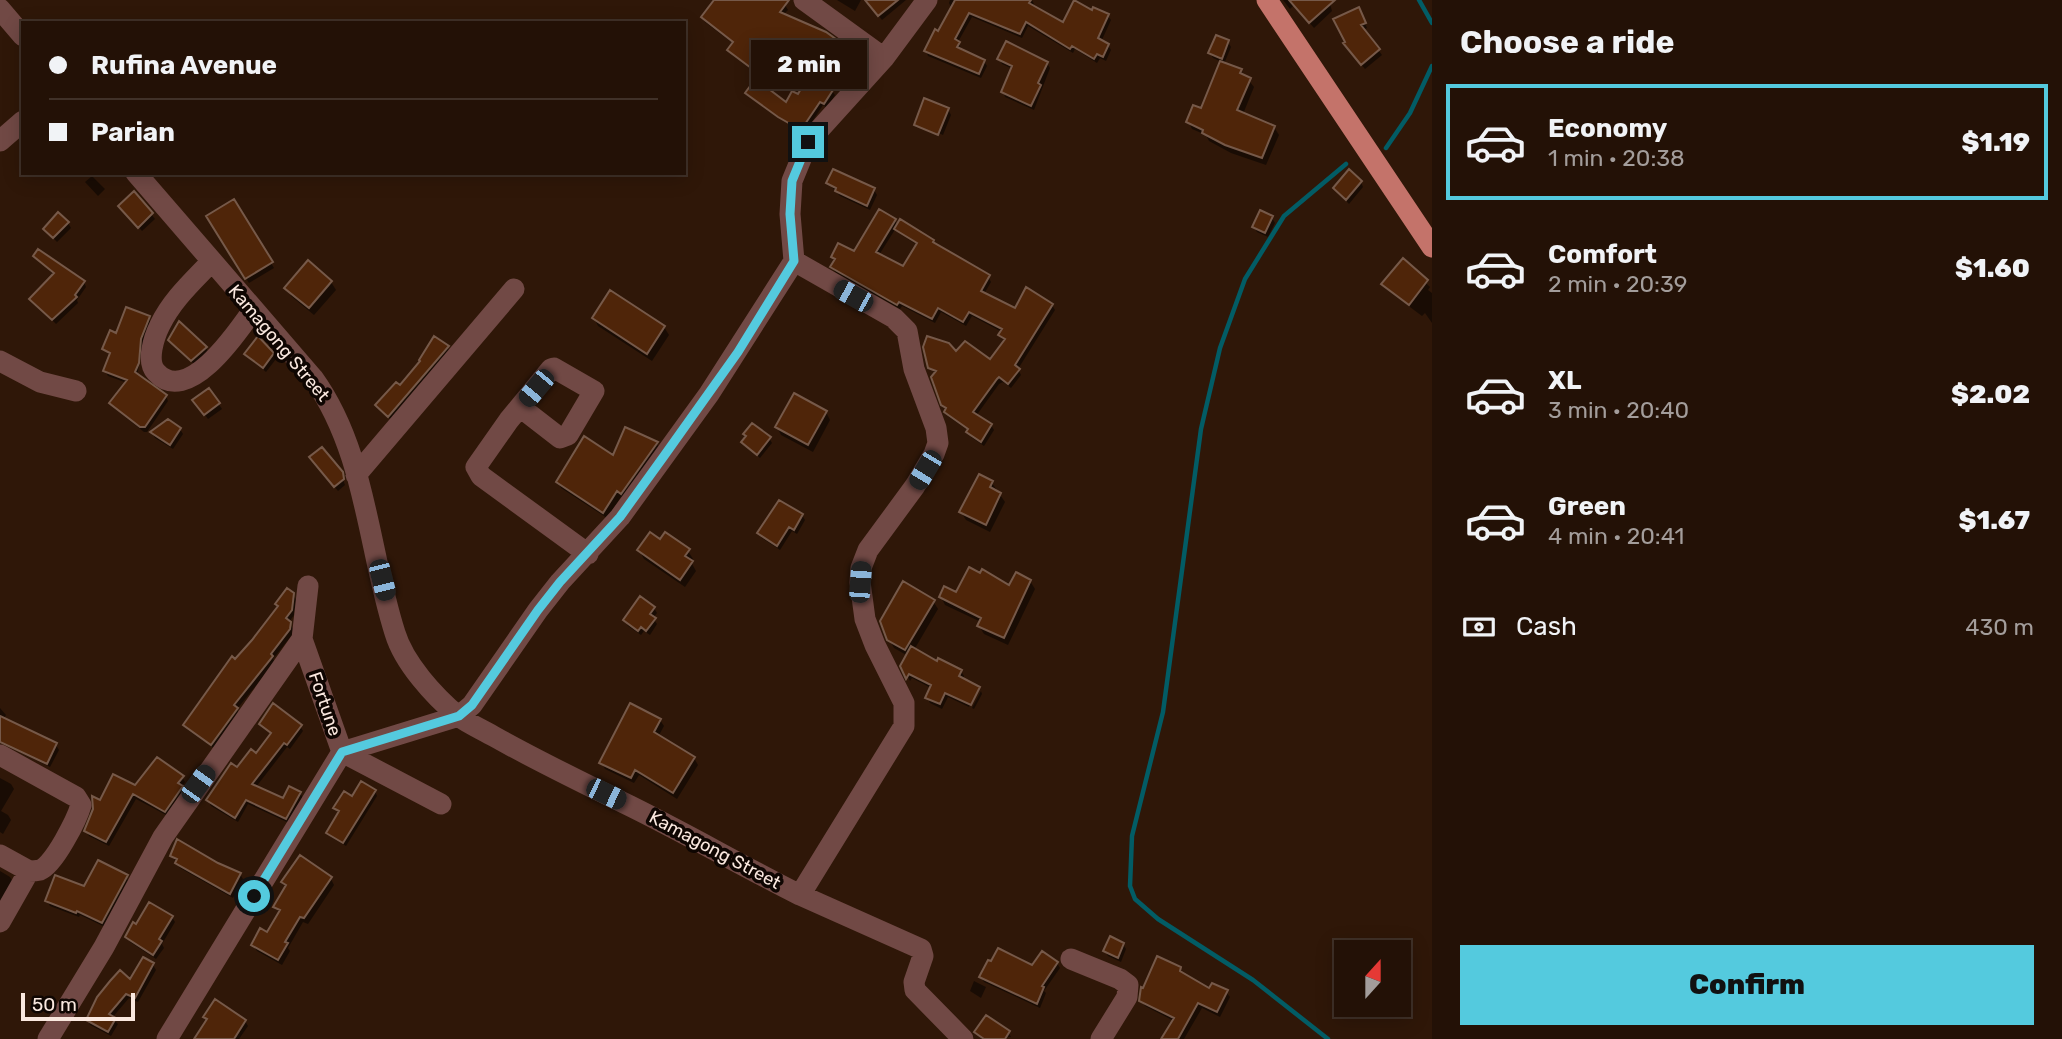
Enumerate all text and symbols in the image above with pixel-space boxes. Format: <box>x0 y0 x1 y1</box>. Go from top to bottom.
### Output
text: Choose a ride <box>1460 23 1674 61</box>
callout: 2 min <box>750 40 866 90</box>
text: Rufina Avenue <box>91 50 277 81</box>
text: 2 min <box>777 50 841 78</box>
icon: car <box>1464 111 1527 174</box>
text: Economy <box>1548 113 1667 144</box>
text: Parian <box>91 117 175 148</box>
route end <box>792 126 824 158</box>
text: $1.19 <box>1961 127 2030 158</box>
text: 1 min · 20:38 <box>1548 144 1685 172</box>
icon: car <box>1464 237 1527 300</box>
text: Comfort <box>1548 239 1657 270</box>
text: $1.60 <box>1955 253 2030 284</box>
text: 2 min · 20:39 <box>1548 270 1687 298</box>
car <box>830 277 877 315</box>
street label: Kamagong Street <box>224 280 334 406</box>
icon: car <box>1464 363 1527 426</box>
car <box>515 365 558 411</box>
text: XL <box>1548 365 1581 396</box>
text: $2.02 <box>1951 379 2030 410</box>
text: 3 min · 20:40 <box>1548 396 1689 424</box>
car <box>906 447 945 493</box>
icon: car <box>1464 489 1527 552</box>
text: Green <box>1548 491 1626 522</box>
text: $1.67 <box>1959 505 2030 536</box>
text: 4 min · 20:41 <box>1548 522 1684 550</box>
car <box>367 557 398 603</box>
car <box>849 560 872 604</box>
icon: cash <box>1460 608 1498 646</box>
text: Cash <box>1516 611 1577 642</box>
text: 430 m <box>1965 613 2034 641</box>
street label: Fortune <box>304 669 346 739</box>
car <box>178 761 219 807</box>
car <box>583 775 630 813</box>
street label: Kamagong Street <box>645 806 785 894</box>
route start <box>238 880 270 912</box>
north arrow <box>1334 940 1410 1017</box>
map controls <box>1334 940 1411 1017</box>
button: Confirm <box>1460 945 2034 1025</box>
scale bar <box>21 990 135 1022</box>
text: 50 m <box>32 993 77 1016</box>

